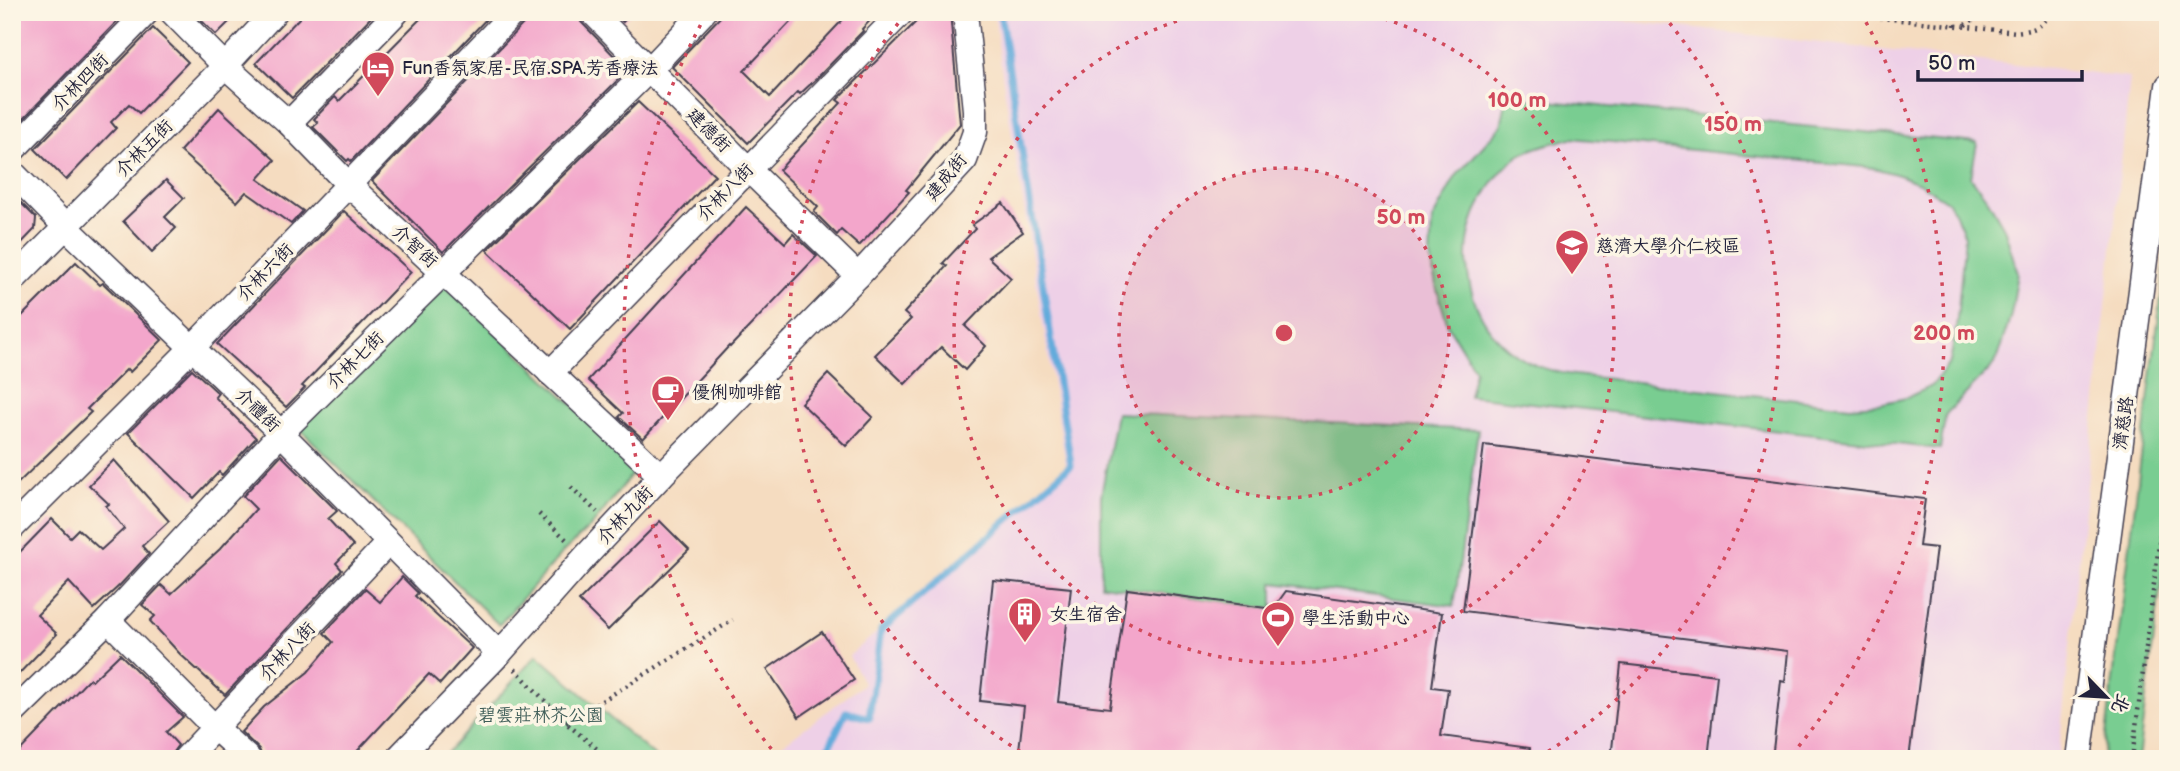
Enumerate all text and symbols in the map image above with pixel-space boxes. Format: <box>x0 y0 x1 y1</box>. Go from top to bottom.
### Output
scale bar <box>1918 38 2082 82</box>
street label: 介林四街 <box>48 49 113 116</box>
hotel icon: Fun香氛家居-民宿.SPA.芳香療法 <box>359 49 397 98</box>
text: 50 m <box>1928 51 1975 76</box>
place label: Fun香氛家居-民宿.SPA.芳香療法 <box>402 58 658 79</box>
text: 100 m <box>1488 88 1546 113</box>
street label: 建德街 <box>682 104 735 157</box>
text: 150 m <box>1704 112 1762 137</box>
street label: 介林五街 <box>111 115 177 181</box>
street label: 建成街 <box>921 150 972 205</box>
street label: 介林八街 <box>693 159 758 226</box>
text: 50 m <box>1377 205 1425 230</box>
street label: 介智街 <box>388 221 442 272</box>
school or university icon: 慈濟大學介仁校區 <box>1553 227 1591 276</box>
place label: 慈濟大學介仁校區 <box>1596 236 1740 257</box>
street label: 介林六街 <box>233 239 298 306</box>
centre of rings <box>1272 321 1296 345</box>
text: 200 m <box>1913 321 1975 346</box>
street label: 介林七街 <box>322 327 388 393</box>
cafe icon: 優俐咖啡館 <box>649 373 687 422</box>
place label: 優俐咖啡館 <box>692 382 782 403</box>
street label: 介禮街 <box>231 384 284 437</box>
street label: 濟慈路 <box>2109 395 2138 451</box>
street label: 介林九街 <box>593 482 658 549</box>
building icon: 女生宿舍 <box>1006 595 1044 644</box>
sports icon: 學生活動中心 <box>1259 599 1297 648</box>
place label: 女生宿舍 <box>1050 604 1122 625</box>
place label: 學生活動中心 <box>1302 608 1410 629</box>
street label: 介林八街 <box>255 618 320 685</box>
north arrow <box>2072 662 2142 732</box>
text: 北 <box>2106 690 2134 717</box>
park label: 碧雲莊林芥公園 <box>478 705 604 726</box>

